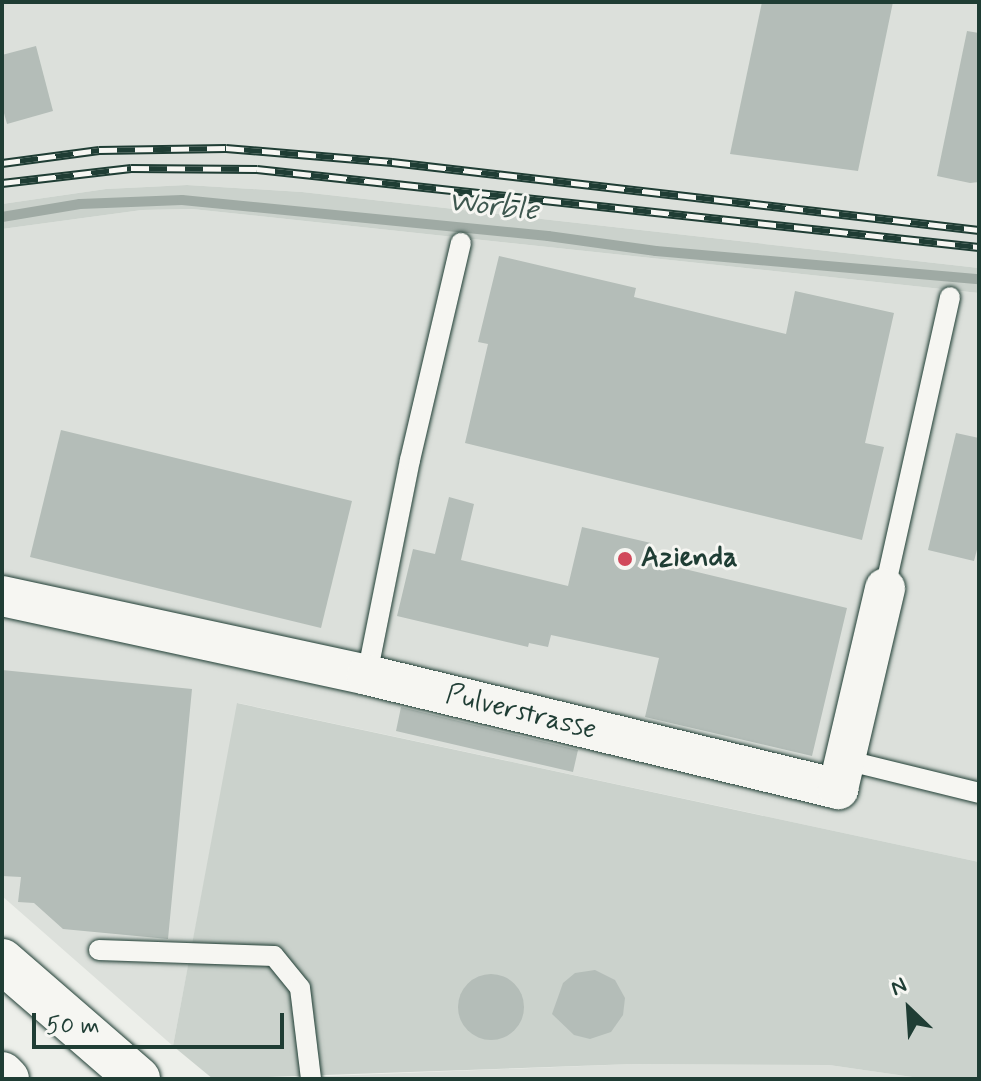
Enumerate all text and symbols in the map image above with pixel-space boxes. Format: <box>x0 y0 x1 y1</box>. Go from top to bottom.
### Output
water label: Worble <box>446 184 540 230</box>
place label: Azienda <box>641 542 738 576</box>
marker: Azienda <box>616 550 634 568</box>
street label: Pulverstrasse <box>442 678 600 748</box>
north arrow <box>869 969 949 1049</box>
text: N <box>886 971 911 1003</box>
scale bar <box>36 997 288 1047</box>
text: 50 m <box>46 1011 100 1042</box>

